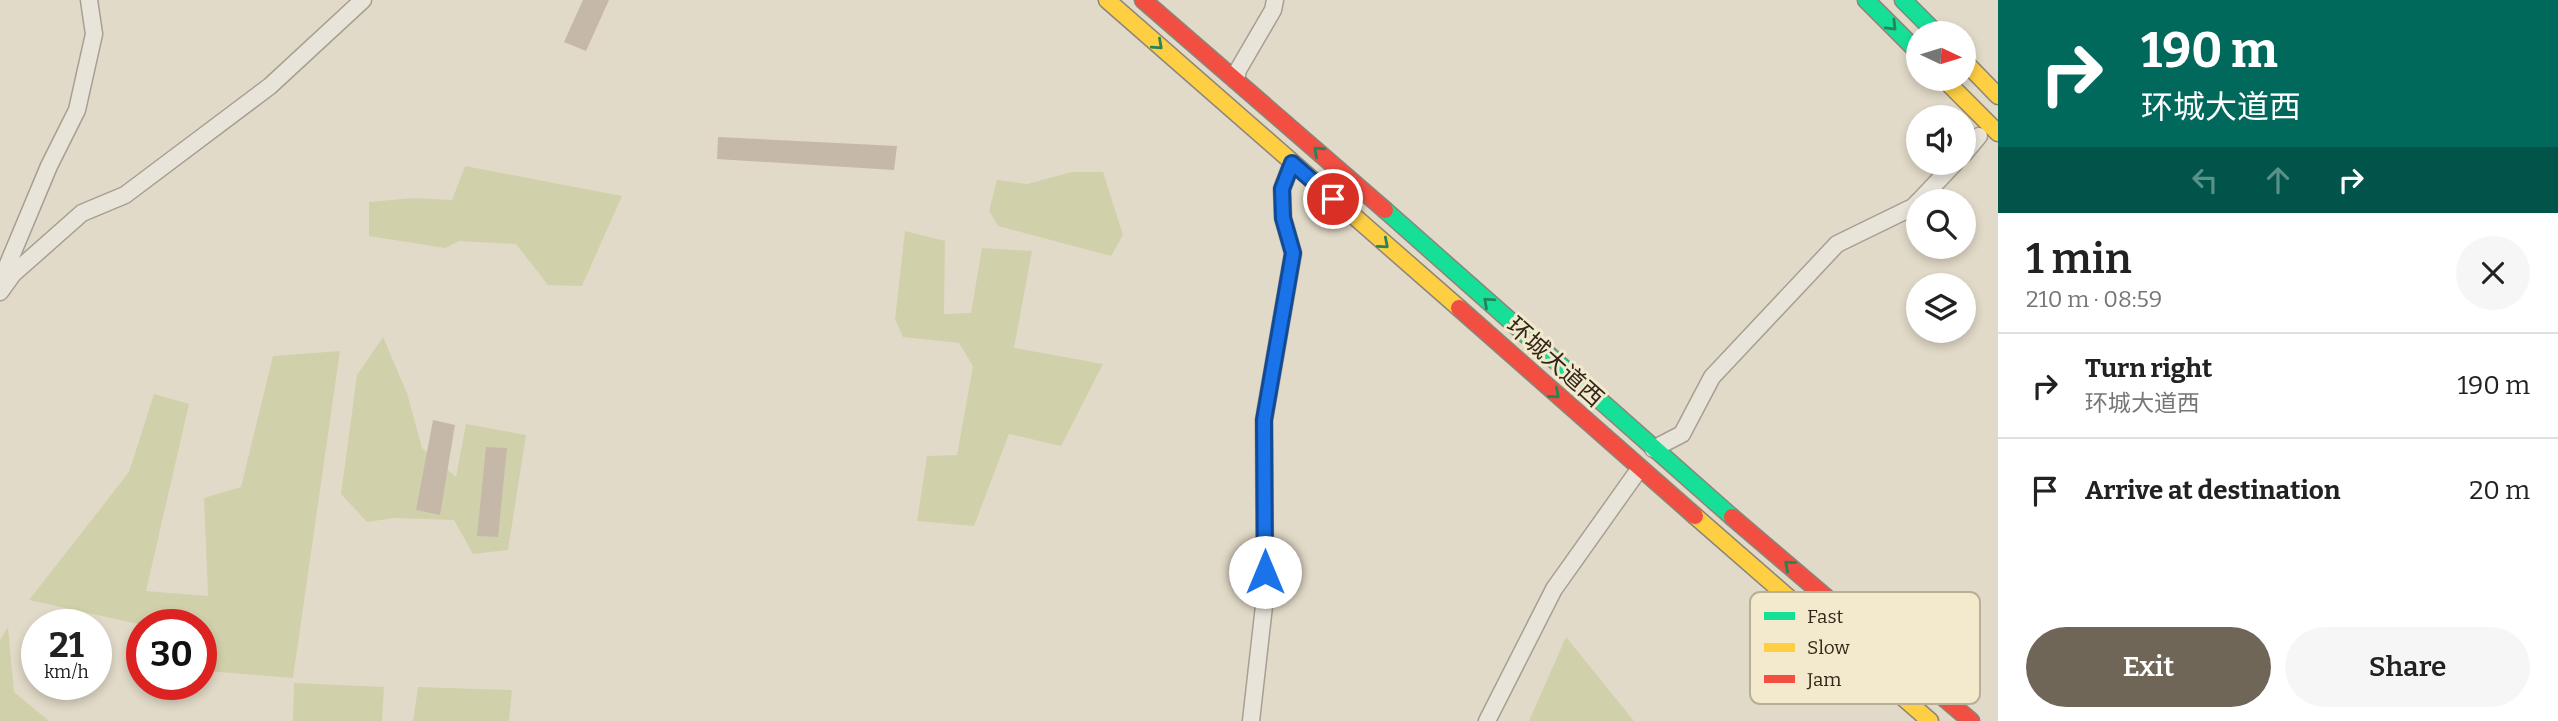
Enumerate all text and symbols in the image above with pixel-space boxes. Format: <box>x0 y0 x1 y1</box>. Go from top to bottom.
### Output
one-way arrow <box>1884 18 1896 30</box>
north arrow <box>1906 21 1976 91</box>
map controls <box>1906 21 1976 343</box>
text: 190 m <box>2141 21 2278 80</box>
icon: right <box>2026 28 2117 119</box>
one-way arrow <box>1149 37 1162 50</box>
text: 环城大道西 <box>2141 88 2301 126</box>
button: sound <box>1906 105 1976 175</box>
one-way arrow <box>1314 147 1327 159</box>
icon: left <box>2186 161 2224 199</box>
icon: ahead <box>2259 161 2297 199</box>
icon: right <box>2332 161 2370 199</box>
pin <box>1303 169 1363 229</box>
icon: arrive <box>1314 180 1352 218</box>
button: search <box>1906 189 1976 259</box>
text: 1 min <box>2026 234 2132 284</box>
one-way arrow <box>1376 236 1389 248</box>
button: close <box>2456 236 2530 310</box>
button: layers <box>1906 273 1976 343</box>
text: 210 m · 08:59 <box>2026 285 2162 313</box>
one-way arrow <box>1484 298 1497 311</box>
street label: 环城大道西 <box>1501 311 1609 413</box>
text: Turn right <box>2085 353 2212 384</box>
icon: right <box>2026 367 2064 405</box>
text: 190 m <box>2458 370 2530 401</box>
one-way arrow <box>1547 386 1560 398</box>
text: 环城大道西 <box>2085 389 2200 417</box>
icon: arrive <box>2026 472 2064 510</box>
text: Arrive at destination <box>2085 475 2340 506</box>
text: 20 m <box>2469 475 2530 506</box>
position arrow <box>1228 535 1302 609</box>
one-way arrow <box>1784 561 1797 573</box>
legend <box>1750 592 1980 704</box>
text: Fast <box>1807 605 1844 628</box>
speed limit sign: 30 <box>126 609 217 700</box>
text: 21 <box>49 624 84 666</box>
button: Exit <box>2026 627 2271 707</box>
button: Share <box>2285 627 2530 707</box>
text: Slow <box>1807 636 1850 659</box>
text: km/h <box>44 661 89 683</box>
text: Jam <box>1806 668 1841 691</box>

